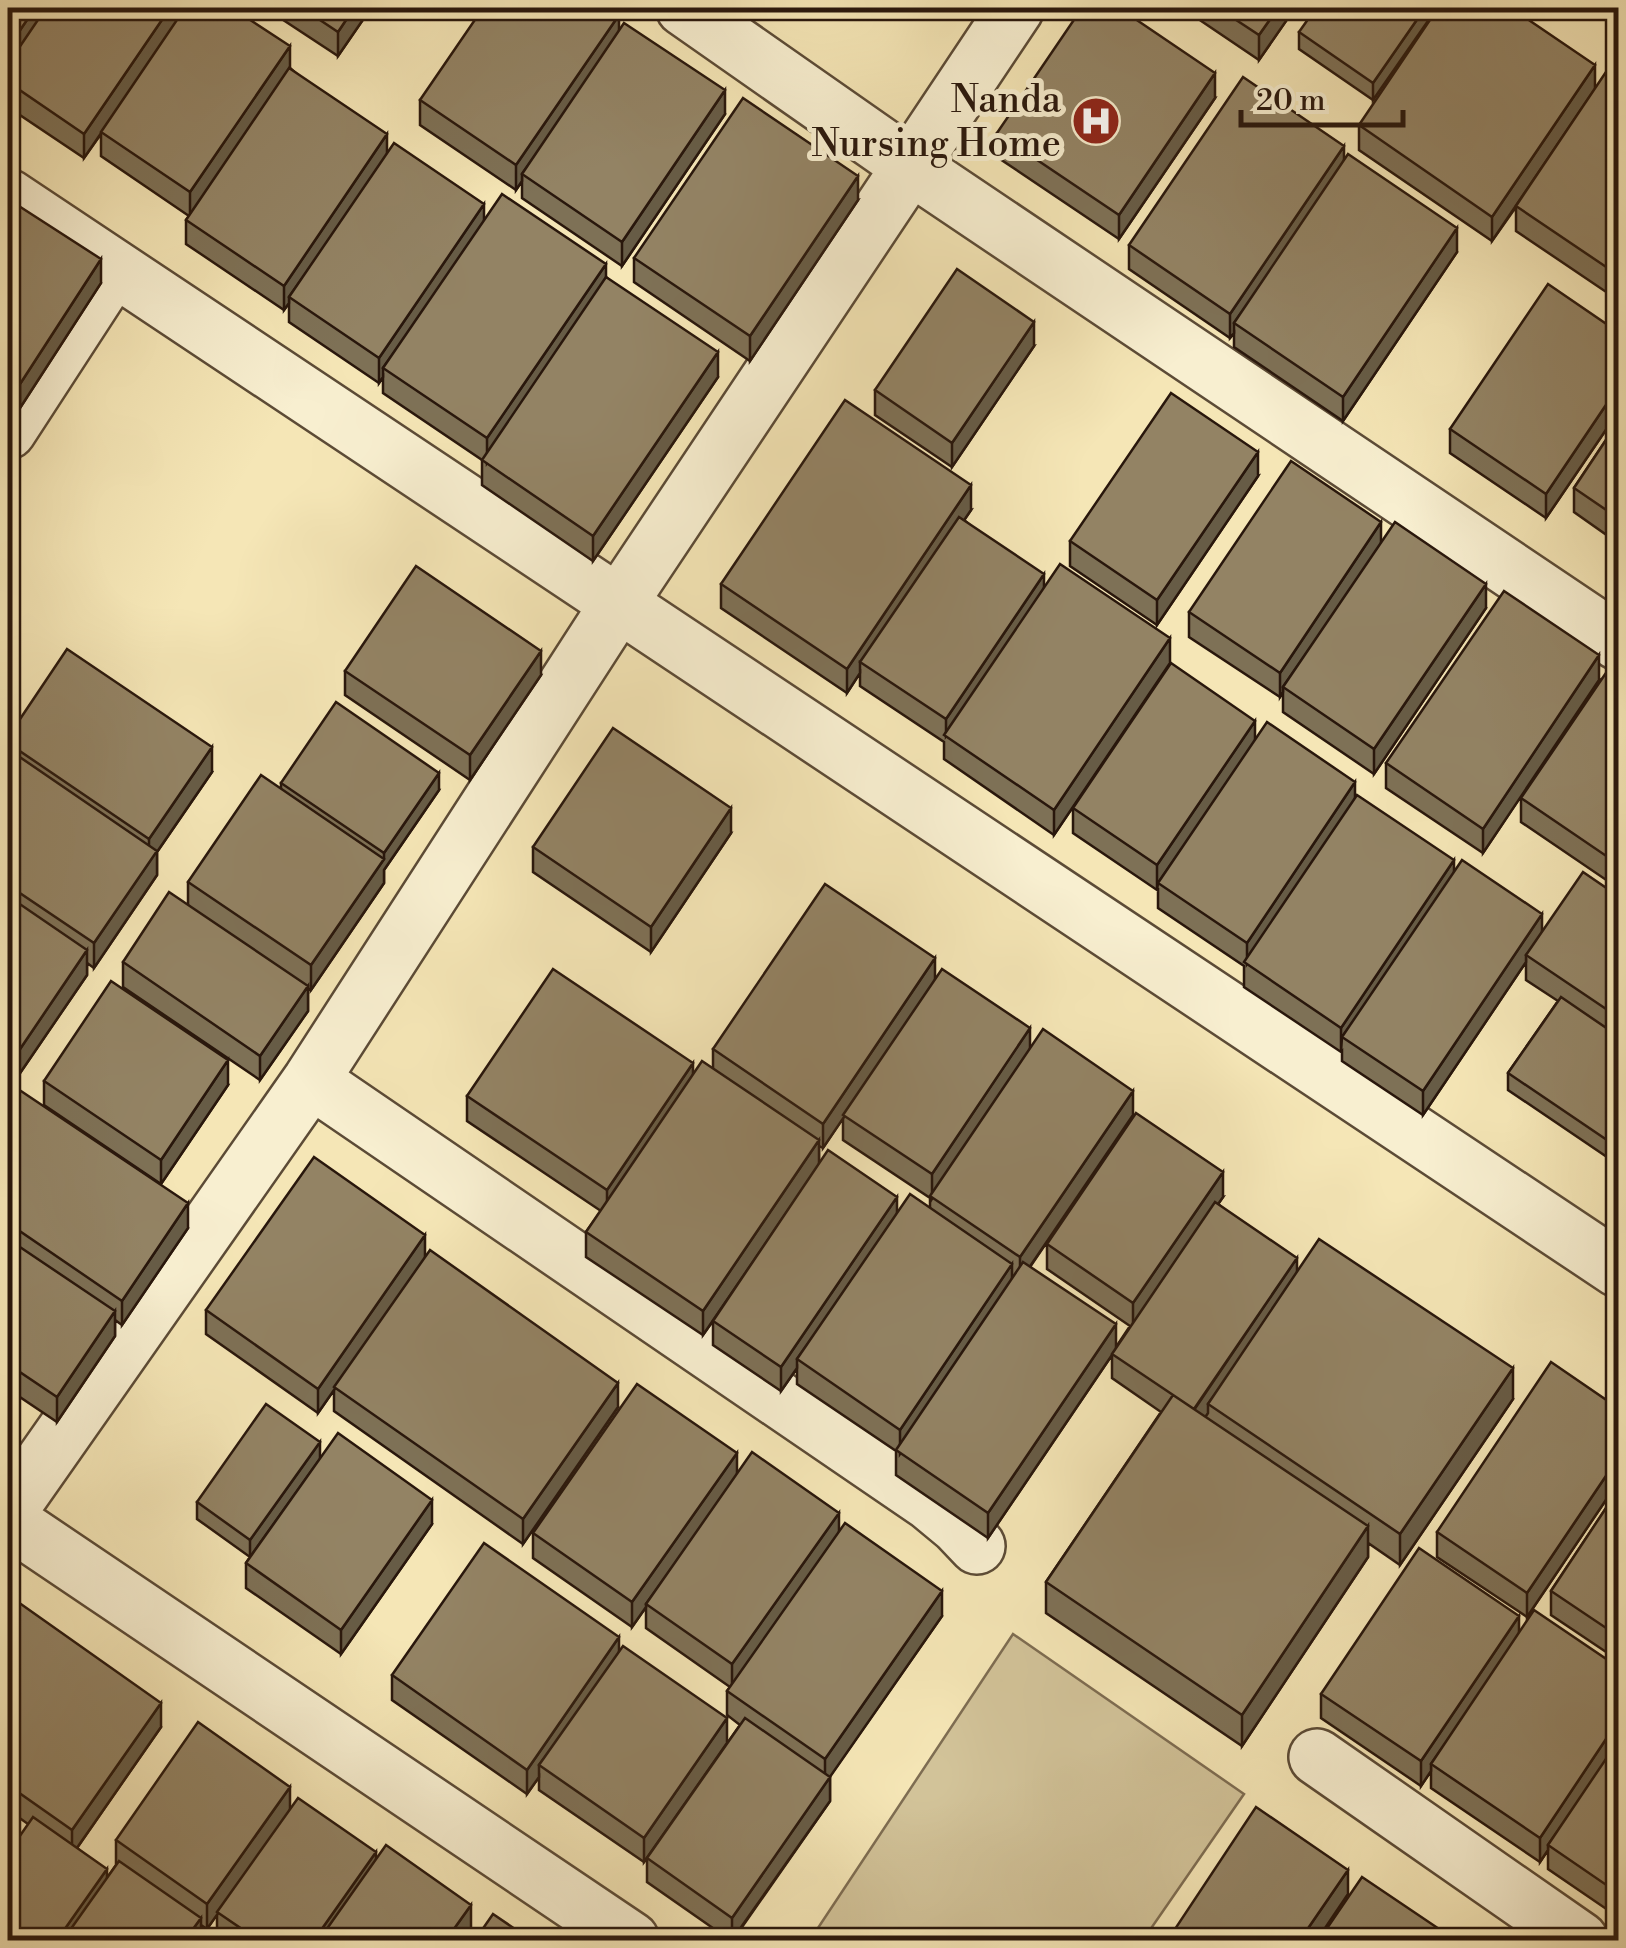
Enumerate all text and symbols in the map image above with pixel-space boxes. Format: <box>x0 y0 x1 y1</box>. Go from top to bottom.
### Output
scale bar <box>1241 65 1404 127</box>
place label: Nanda Nursing Home <box>811 77 1062 168</box>
text: 20 m <box>1256 82 1325 120</box>
hospital icon: Nanda Nursing Home <box>1070 95 1122 147</box>

